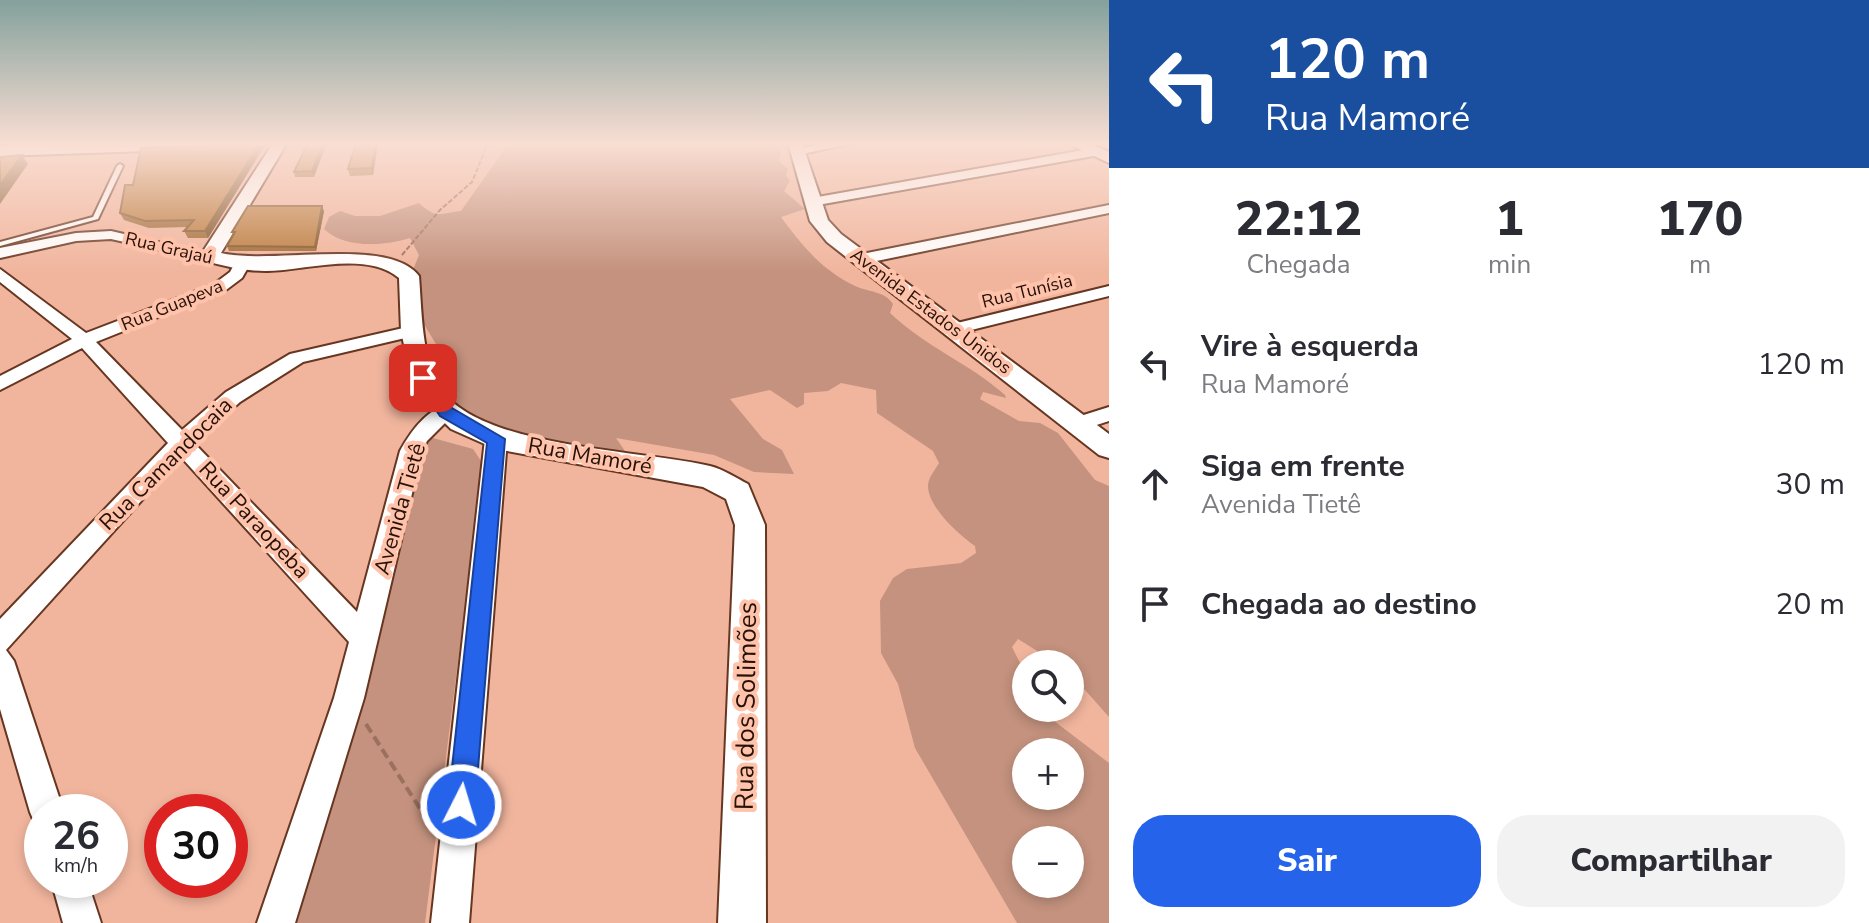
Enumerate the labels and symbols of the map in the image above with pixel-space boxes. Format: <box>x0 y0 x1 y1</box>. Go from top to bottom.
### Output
street label: Rua Grajaú <box>123 226 215 270</box>
street label: Avenida Estados Unidos <box>846 243 1016 379</box>
street label: Rua Tunísia <box>979 268 1075 314</box>
street label: Rua Guapeva <box>118 274 226 336</box>
pin <box>389 344 457 412</box>
street label: Rua Camandocaia <box>93 391 239 537</box>
street label: Rua Mamoré <box>526 430 654 482</box>
street label: Avenida Tietê <box>367 440 433 578</box>
street label: Rua Paraopeba <box>192 455 316 585</box>
street label: Rua dos Solimões <box>727 601 765 811</box>
position arrow <box>419 763 503 847</box>
speed limit sign: 30 <box>144 794 248 898</box>

